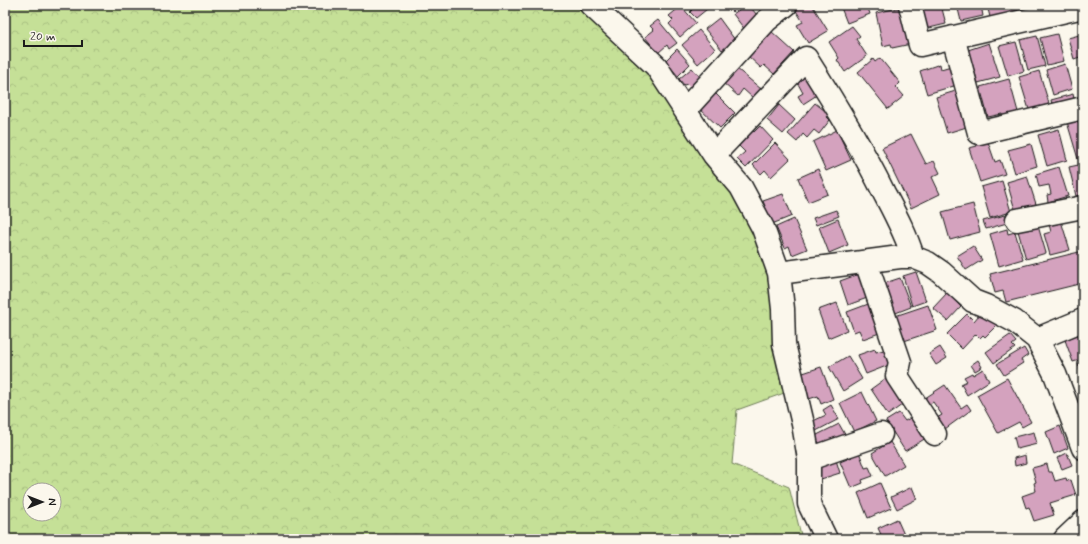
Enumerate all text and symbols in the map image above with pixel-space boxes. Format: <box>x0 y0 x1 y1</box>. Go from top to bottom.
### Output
scale bar <box>24 22 82 48</box>
text: 20 m <box>30 29 56 45</box>
north arrow <box>22 482 62 522</box>
text: N <box>44 498 58 506</box>

